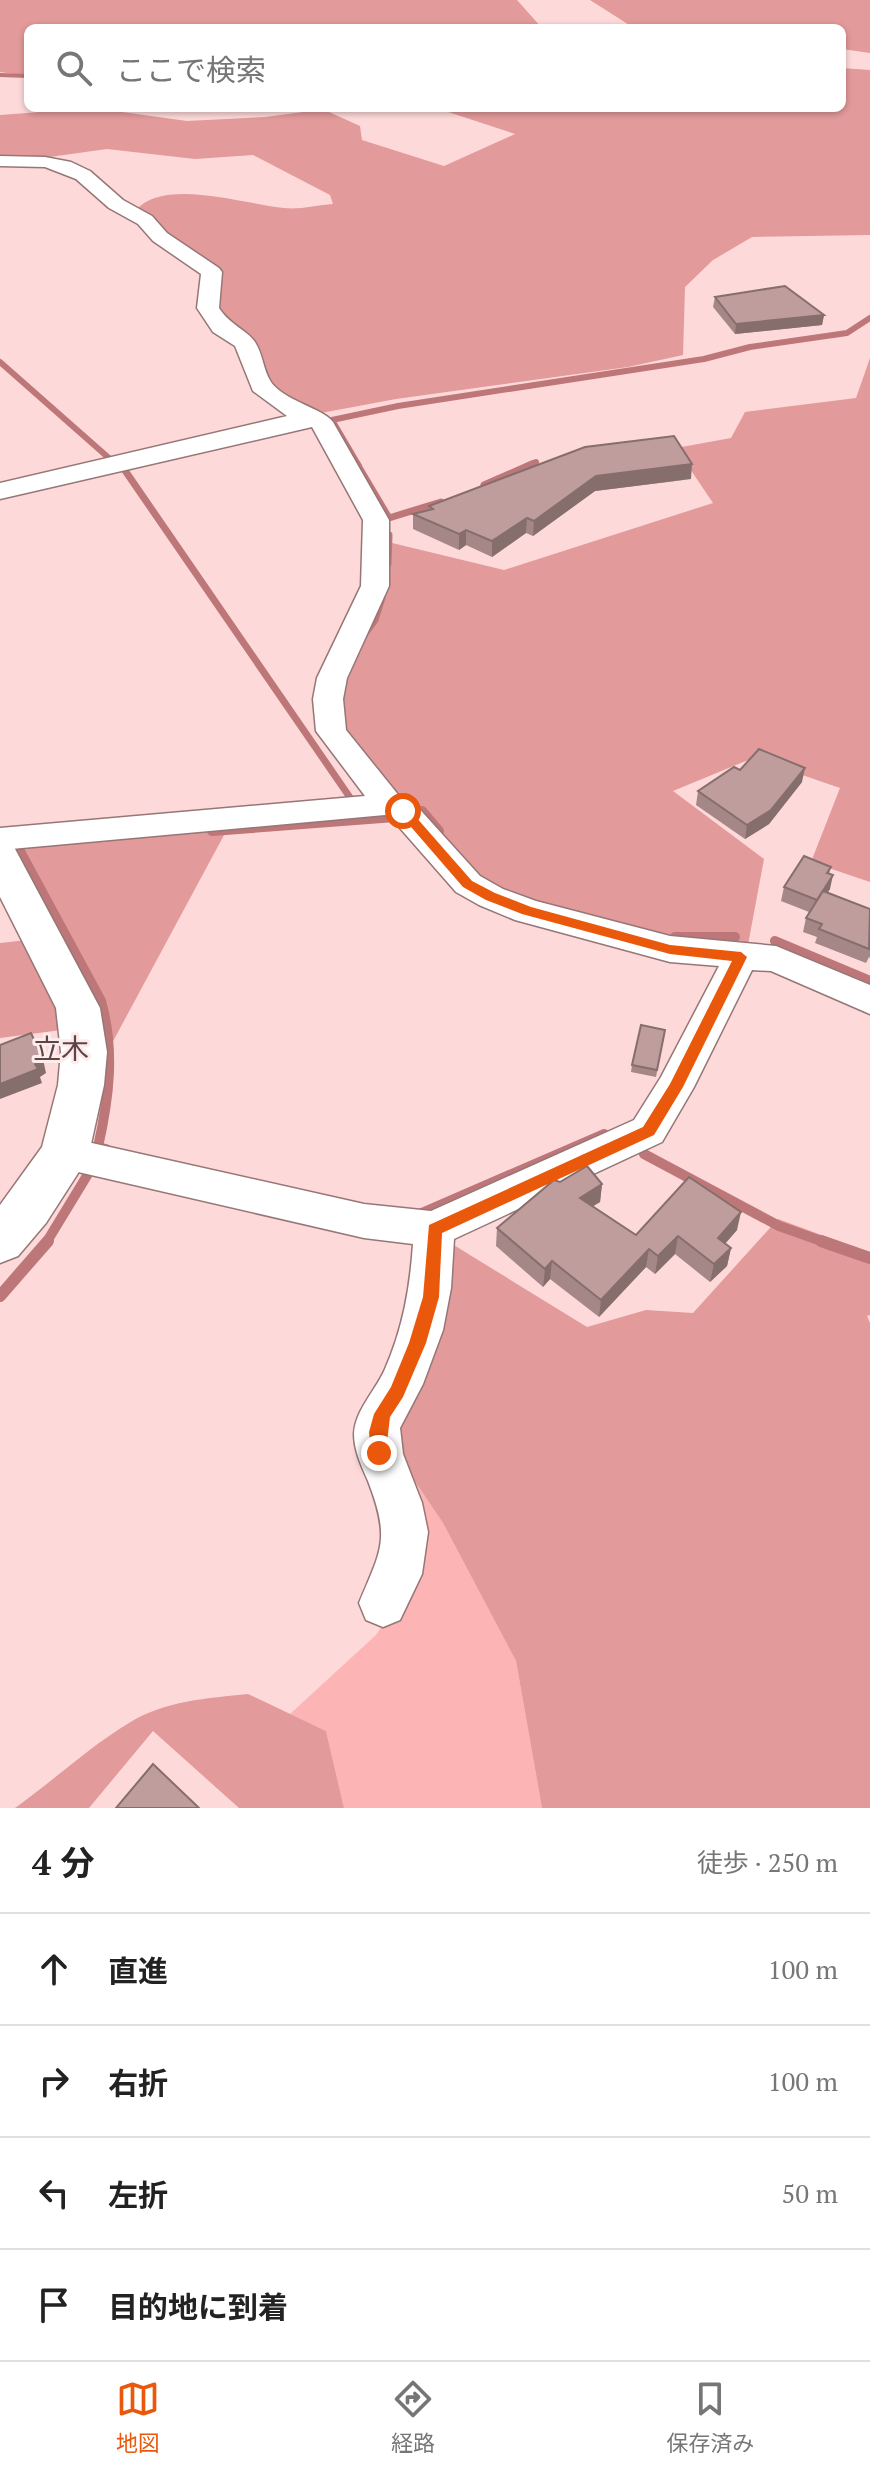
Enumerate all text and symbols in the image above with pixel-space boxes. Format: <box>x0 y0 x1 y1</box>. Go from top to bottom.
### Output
search box <box>24 24 846 112</box>
icon: search <box>52 46 96 90</box>
text: ここで検索 <box>116 50 266 90</box>
route start <box>385 793 421 829</box>
district label: 立木 <box>33 1030 89 1067</box>
route end <box>361 1435 397 1471</box>
text: 4 分 <box>32 1840 94 1885</box>
text: 徒歩 · 250 m <box>697 1845 838 1879</box>
icon: ahead <box>32 1947 76 1991</box>
text: 直進 <box>108 1951 168 1991</box>
text: 100 m <box>768 1952 838 1986</box>
icon: right <box>32 2059 76 2103</box>
text: 右折 <box>108 2063 168 2103</box>
text: 100 m <box>768 2064 838 2098</box>
icon: left <box>32 2171 76 2215</box>
text: 左折 <box>108 2175 168 2215</box>
text: 50 m <box>782 2176 838 2210</box>
icon: arrive <box>32 2283 76 2327</box>
text: 目的地に到着 <box>108 2287 288 2327</box>
tab: 地図 <box>116 2377 160 2457</box>
tab: 経路 <box>391 2377 435 2457</box>
tab: 保存済み <box>666 2377 754 2457</box>

